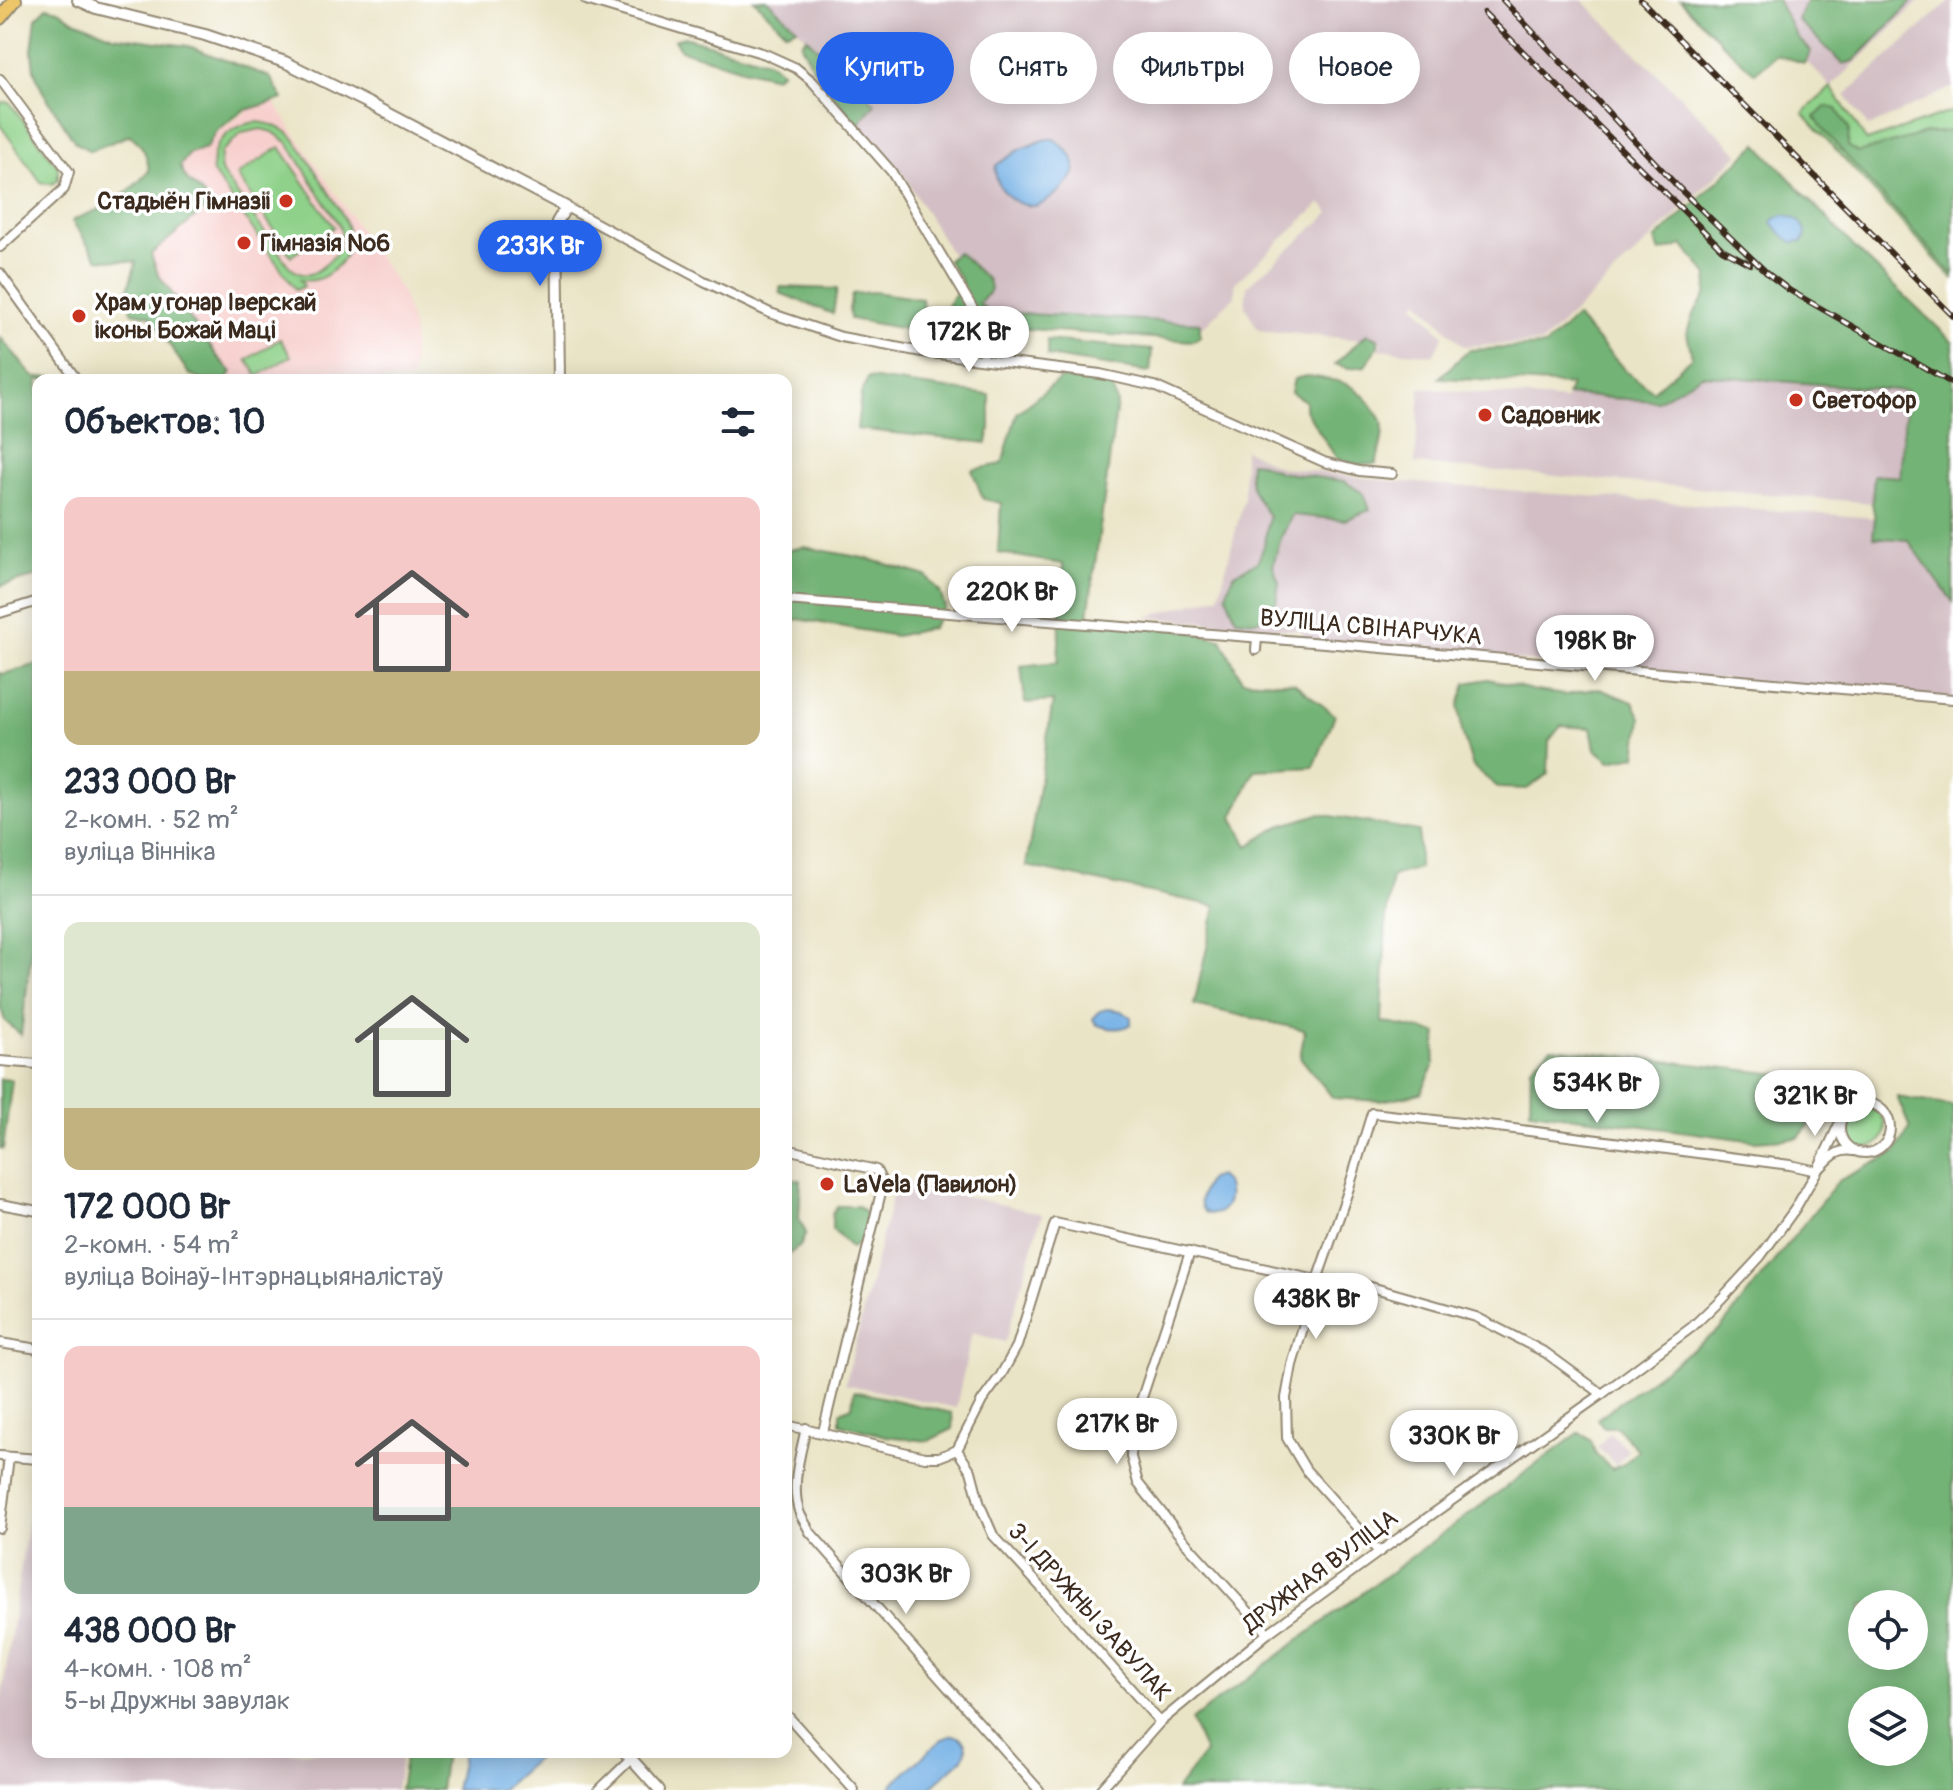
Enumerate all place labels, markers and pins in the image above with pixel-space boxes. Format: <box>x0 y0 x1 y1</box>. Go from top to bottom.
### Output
place label: Стадыён Гімназіі <box>97 187 270 216</box>
marker: Стадыён Гімназіі <box>277 192 295 210</box>
pin: 233K Br <box>466 220 614 288</box>
place label: Гімназія №6 <box>260 229 390 258</box>
marker: Гімназія №6 <box>235 234 253 252</box>
place label: Храм у гонар Іверскай іконы Божай Маці <box>95 288 317 345</box>
pin: 172K Br <box>895 306 1043 374</box>
marker: Храм у гонар Іверскай іконы Божай Маці <box>70 307 88 325</box>
place label: Светофор <box>1812 386 1917 415</box>
marker: Светофор <box>1787 391 1805 409</box>
place label: Садовник <box>1501 401 1601 430</box>
marker: Садовник <box>1476 406 1494 424</box>
pin: 220K Br <box>938 566 1086 634</box>
pin: 198K Br <box>1521 615 1669 683</box>
pin: 534K Br <box>1523 1057 1671 1125</box>
pin: 321K Br <box>1741 1070 1889 1138</box>
place label: LaVela (Павилон) <box>843 1170 1018 1199</box>
marker: LaVela (Павилон) <box>818 1175 836 1193</box>
pin: 438K Br <box>1242 1273 1390 1341</box>
pin: 217K Br <box>1043 1398 1191 1466</box>
pin: 330K Br <box>1380 1410 1528 1478</box>
pin: 303K Br <box>832 1548 980 1616</box>

